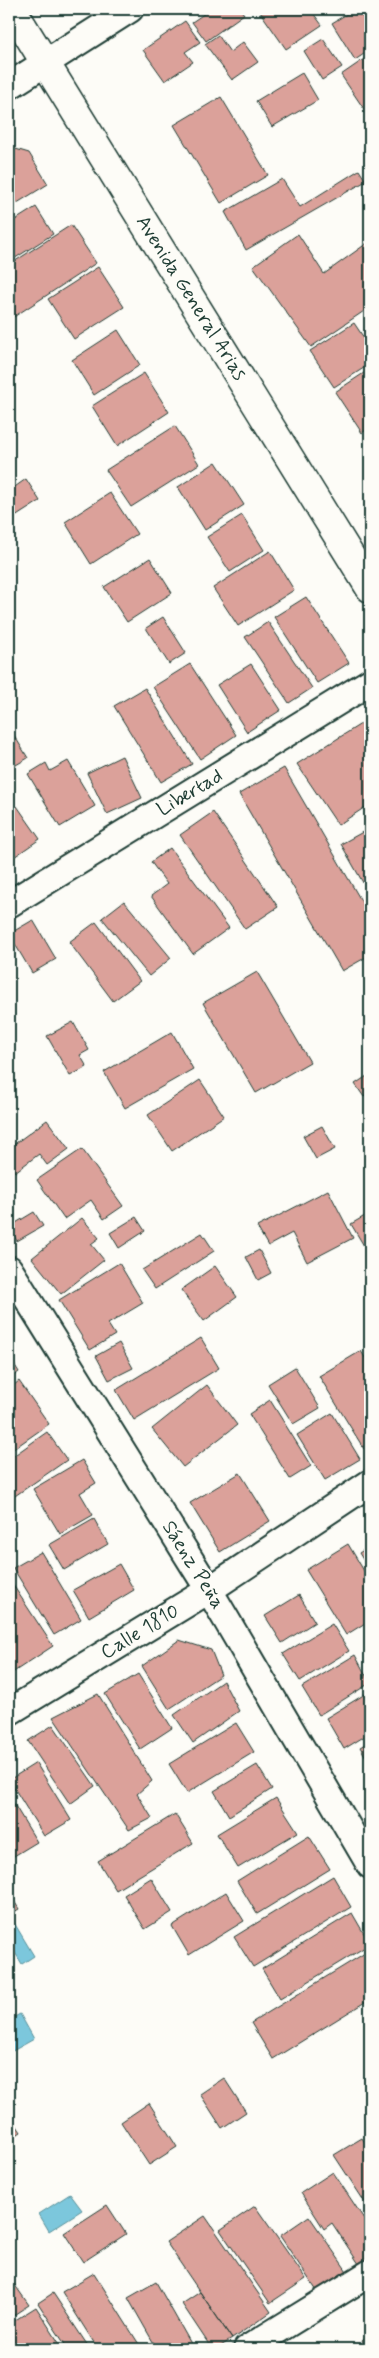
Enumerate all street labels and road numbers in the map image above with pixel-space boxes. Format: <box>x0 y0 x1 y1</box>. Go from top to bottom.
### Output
street label: Avenida General Arias <box>129 210 253 386</box>
street label: Libertad <box>152 763 228 823</box>
street label: Sáenz Peña <box>155 1516 231 1614</box>
street label: Calle 1810 <box>96 1598 184 1666</box>

